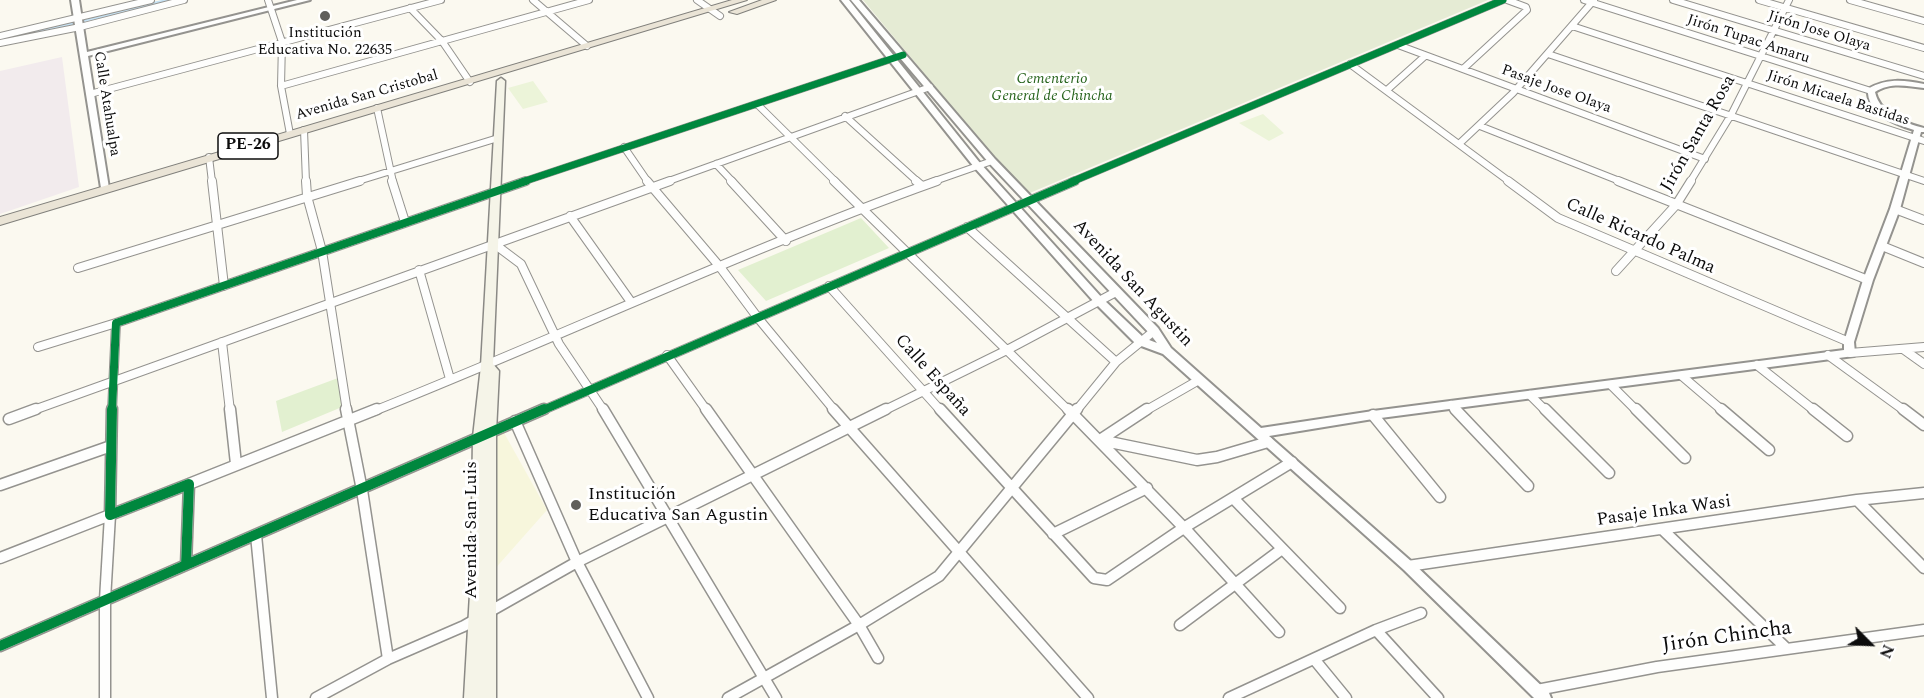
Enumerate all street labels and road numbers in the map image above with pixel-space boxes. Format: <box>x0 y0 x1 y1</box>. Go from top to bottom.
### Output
street label: Jirón Jose Olaya <box>1766 8 1872 56</box>
street label: Jirón Tupac Amaru <box>1684 12 1812 68</box>
street label: Calle Atahualpa <box>89 50 123 158</box>
street label: Pasaje Jose Olaya <box>1499 62 1613 118</box>
street label: Avenida San Cristobal <box>294 67 440 125</box>
street label: Jirón Micaela Bastidas <box>1764 67 1912 131</box>
street label: Jirón Santa Rosa <box>1657 72 1741 196</box>
road number: PE-26 <box>218 133 278 159</box>
street label: Calle Ricardo Palma <box>1562 194 1718 280</box>
street label: Avenida San Agustin <box>1067 216 1197 352</box>
street label: Calle España <box>889 330 975 422</box>
street label: Avenida San Luis <box>461 461 483 599</box>
street label: Pasaje Inka Wasi <box>1595 492 1733 532</box>
street label: Jirón Chincha <box>1661 616 1793 660</box>

